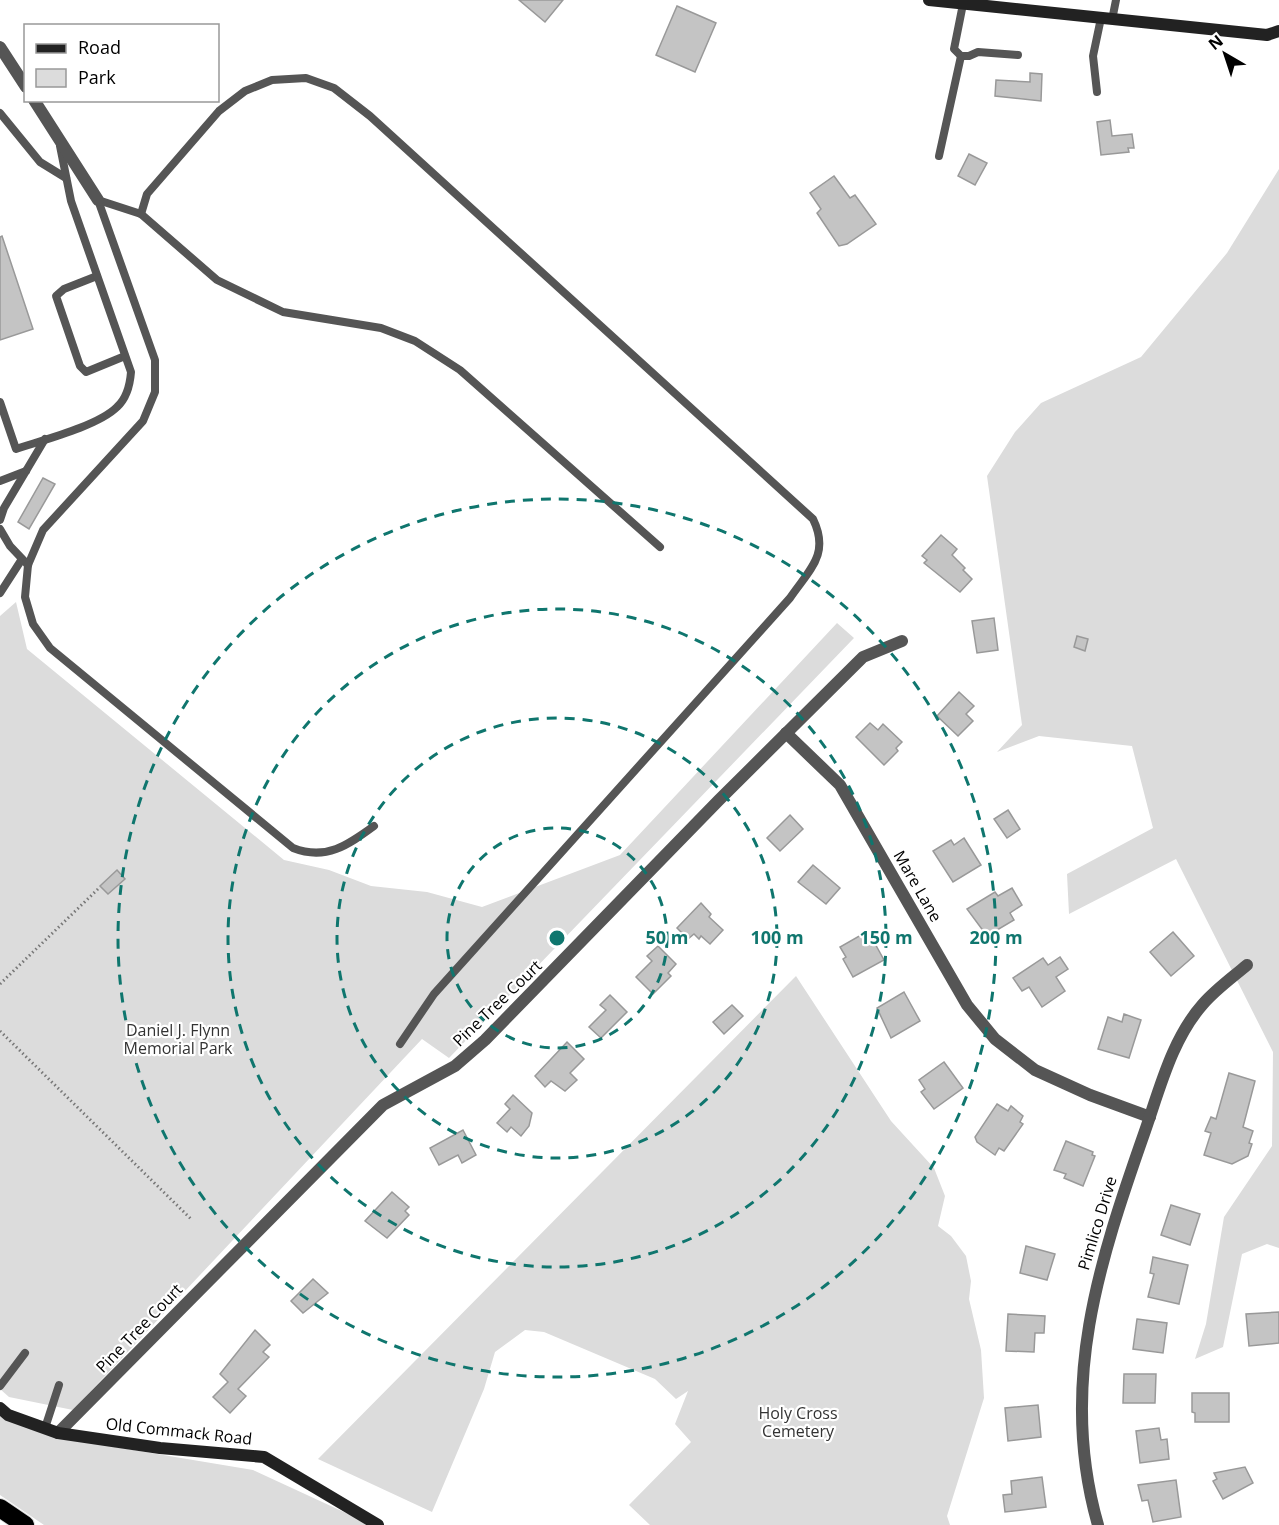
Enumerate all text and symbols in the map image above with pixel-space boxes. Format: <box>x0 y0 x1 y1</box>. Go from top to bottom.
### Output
legend <box>24 24 219 102</box>
north arrow <box>1195 24 1255 84</box>
text: N <box>1204 30 1228 55</box>
text: Road <box>78 35 121 59</box>
text: Park <box>78 65 116 89</box>
street label: Mare Lane <box>889 846 947 926</box>
text: 50 m <box>646 925 688 949</box>
text: 100 m <box>750 925 804 949</box>
text: 150 m <box>859 925 913 949</box>
text: 200 m <box>969 925 1023 949</box>
centre of rings <box>547 928 567 948</box>
street label: Pine Tree Court <box>448 955 547 1051</box>
park label: Daniel J. Flynn Memorial Park <box>124 1019 233 1059</box>
street label: Pimlico Drive <box>1072 1173 1122 1273</box>
street label: Pine Tree Court <box>91 1278 187 1377</box>
park label: Holy Cross Cemetery <box>758 1402 838 1442</box>
street label: Old Commack Road <box>105 1412 253 1450</box>

